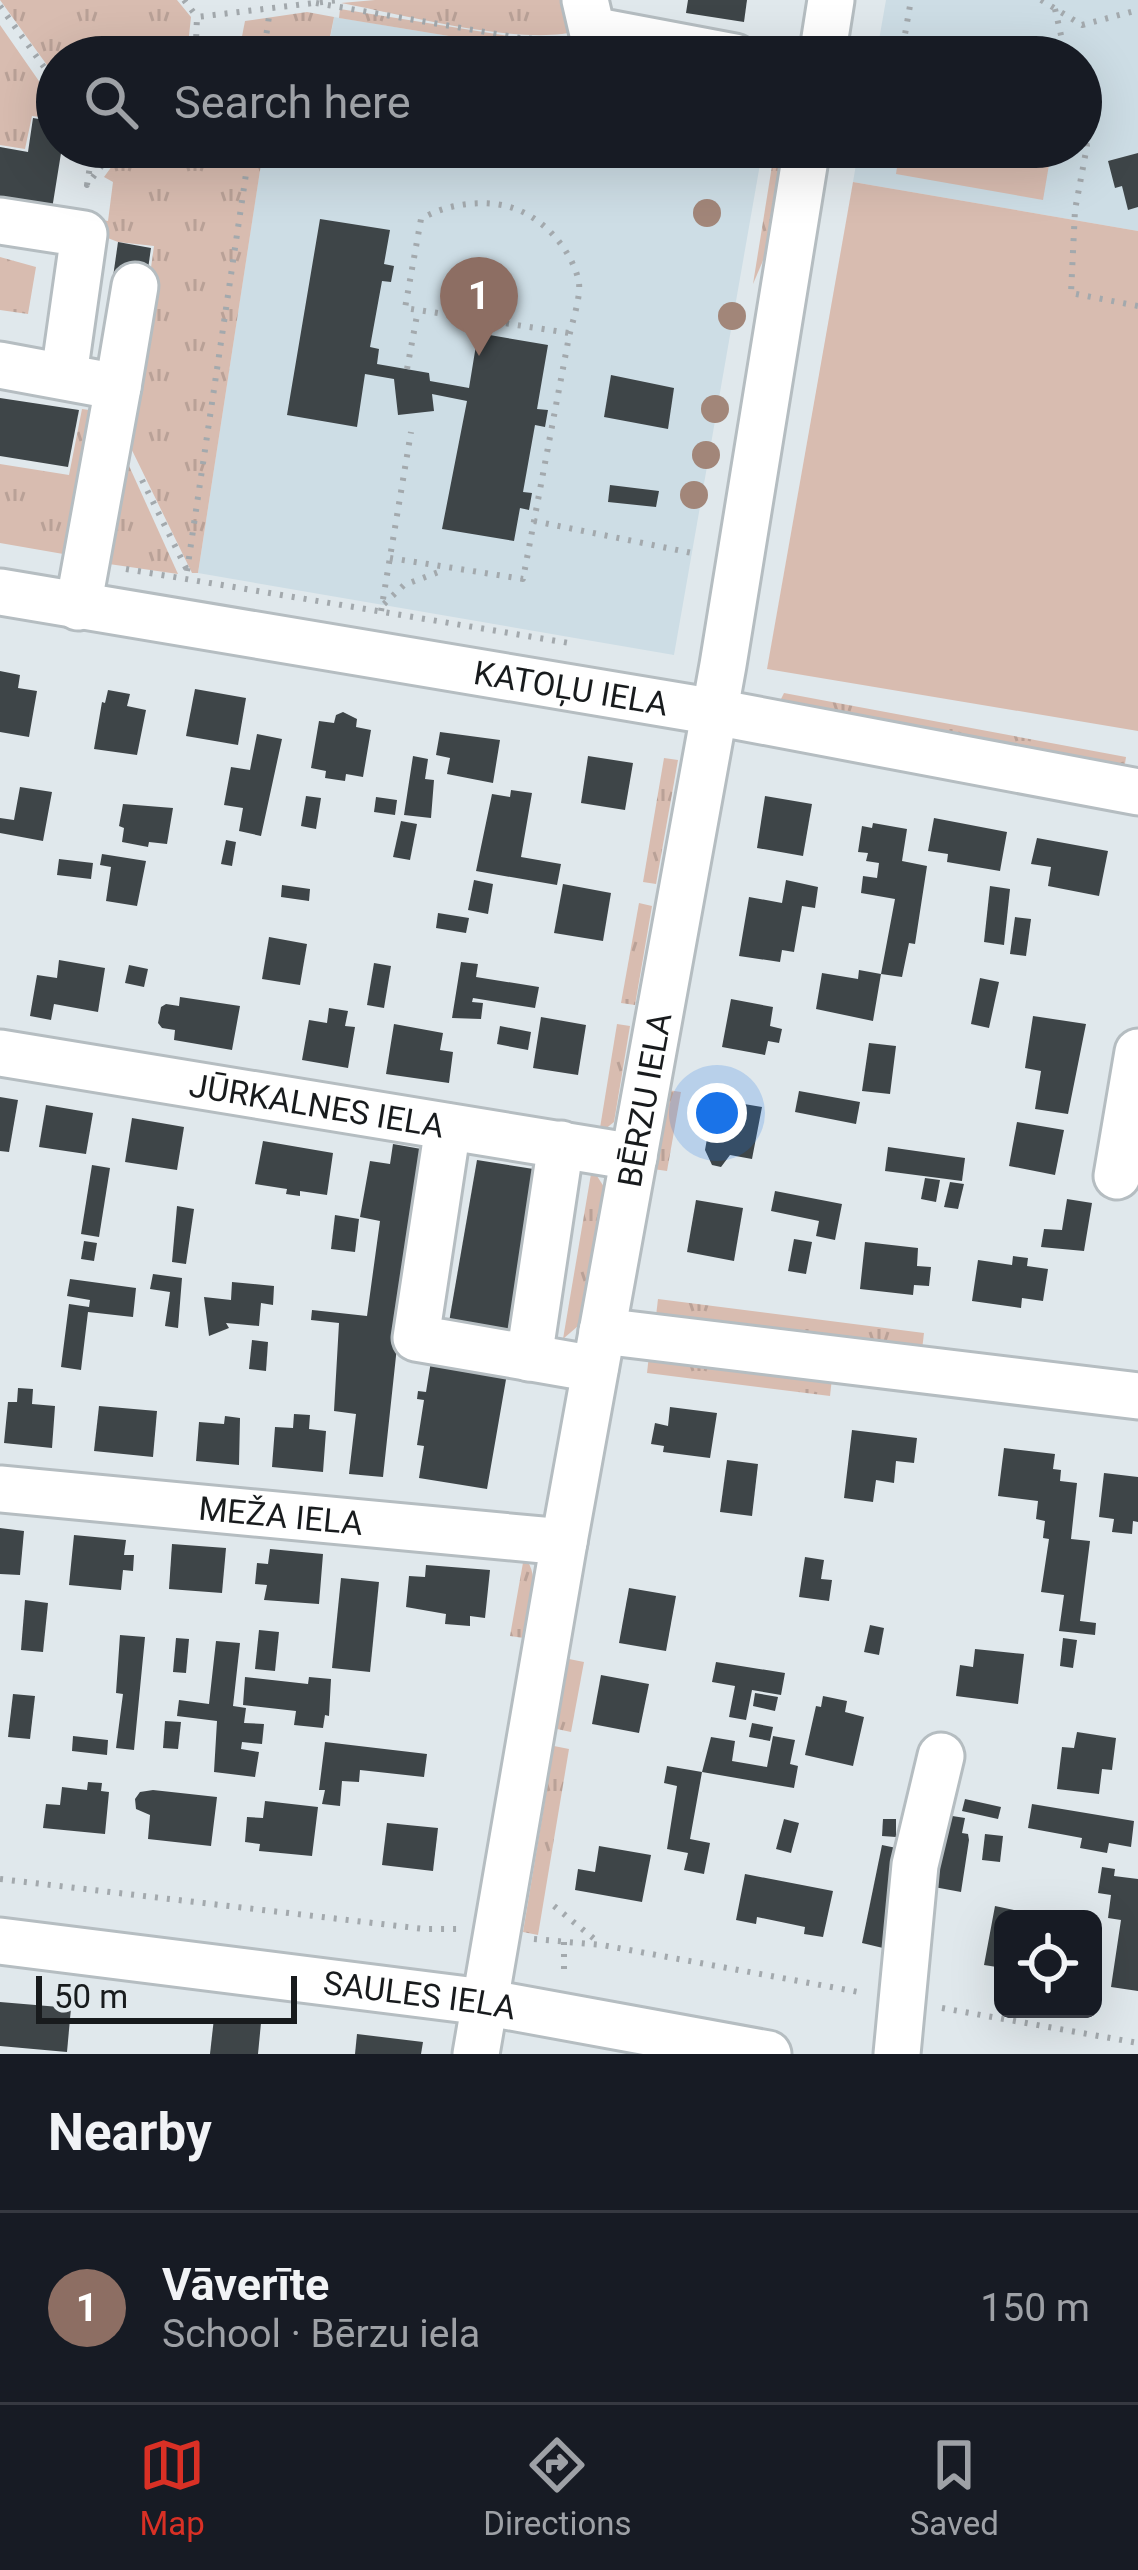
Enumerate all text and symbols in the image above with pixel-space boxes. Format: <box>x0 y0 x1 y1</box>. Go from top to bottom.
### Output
search box <box>36 36 1102 168</box>
icon: search <box>78 69 144 135</box>
text: Search here <box>174 76 411 129</box>
pin: 1 <box>440 257 518 356</box>
street label: KATOĻU IELA <box>471 652 671 723</box>
street label: BĒRZU IELA <box>609 1009 679 1190</box>
street label: JŪRKALNES IELA <box>187 1065 447 1145</box>
your location <box>687 1083 747 1143</box>
street label: MEŽA IELA <box>197 1488 365 1543</box>
map controls <box>994 1910 1102 2018</box>
button: locate <box>994 1910 1102 2018</box>
street label: SAULES IELA <box>321 1962 520 2027</box>
scale bar <box>36 1970 297 2023</box>
text: 50 m <box>54 1977 128 2016</box>
text: Nearby <box>48 2103 212 2162</box>
text: Vāverīte <box>162 2258 329 2311</box>
text: 1 <box>76 2285 98 2331</box>
text: 150 m <box>980 2285 1090 2331</box>
text: School · Bērzu iela <box>162 2311 480 2357</box>
tab: Map <box>139 2432 205 2543</box>
tab: Directions <box>483 2432 632 2543</box>
tab: Saved <box>910 2432 999 2543</box>

